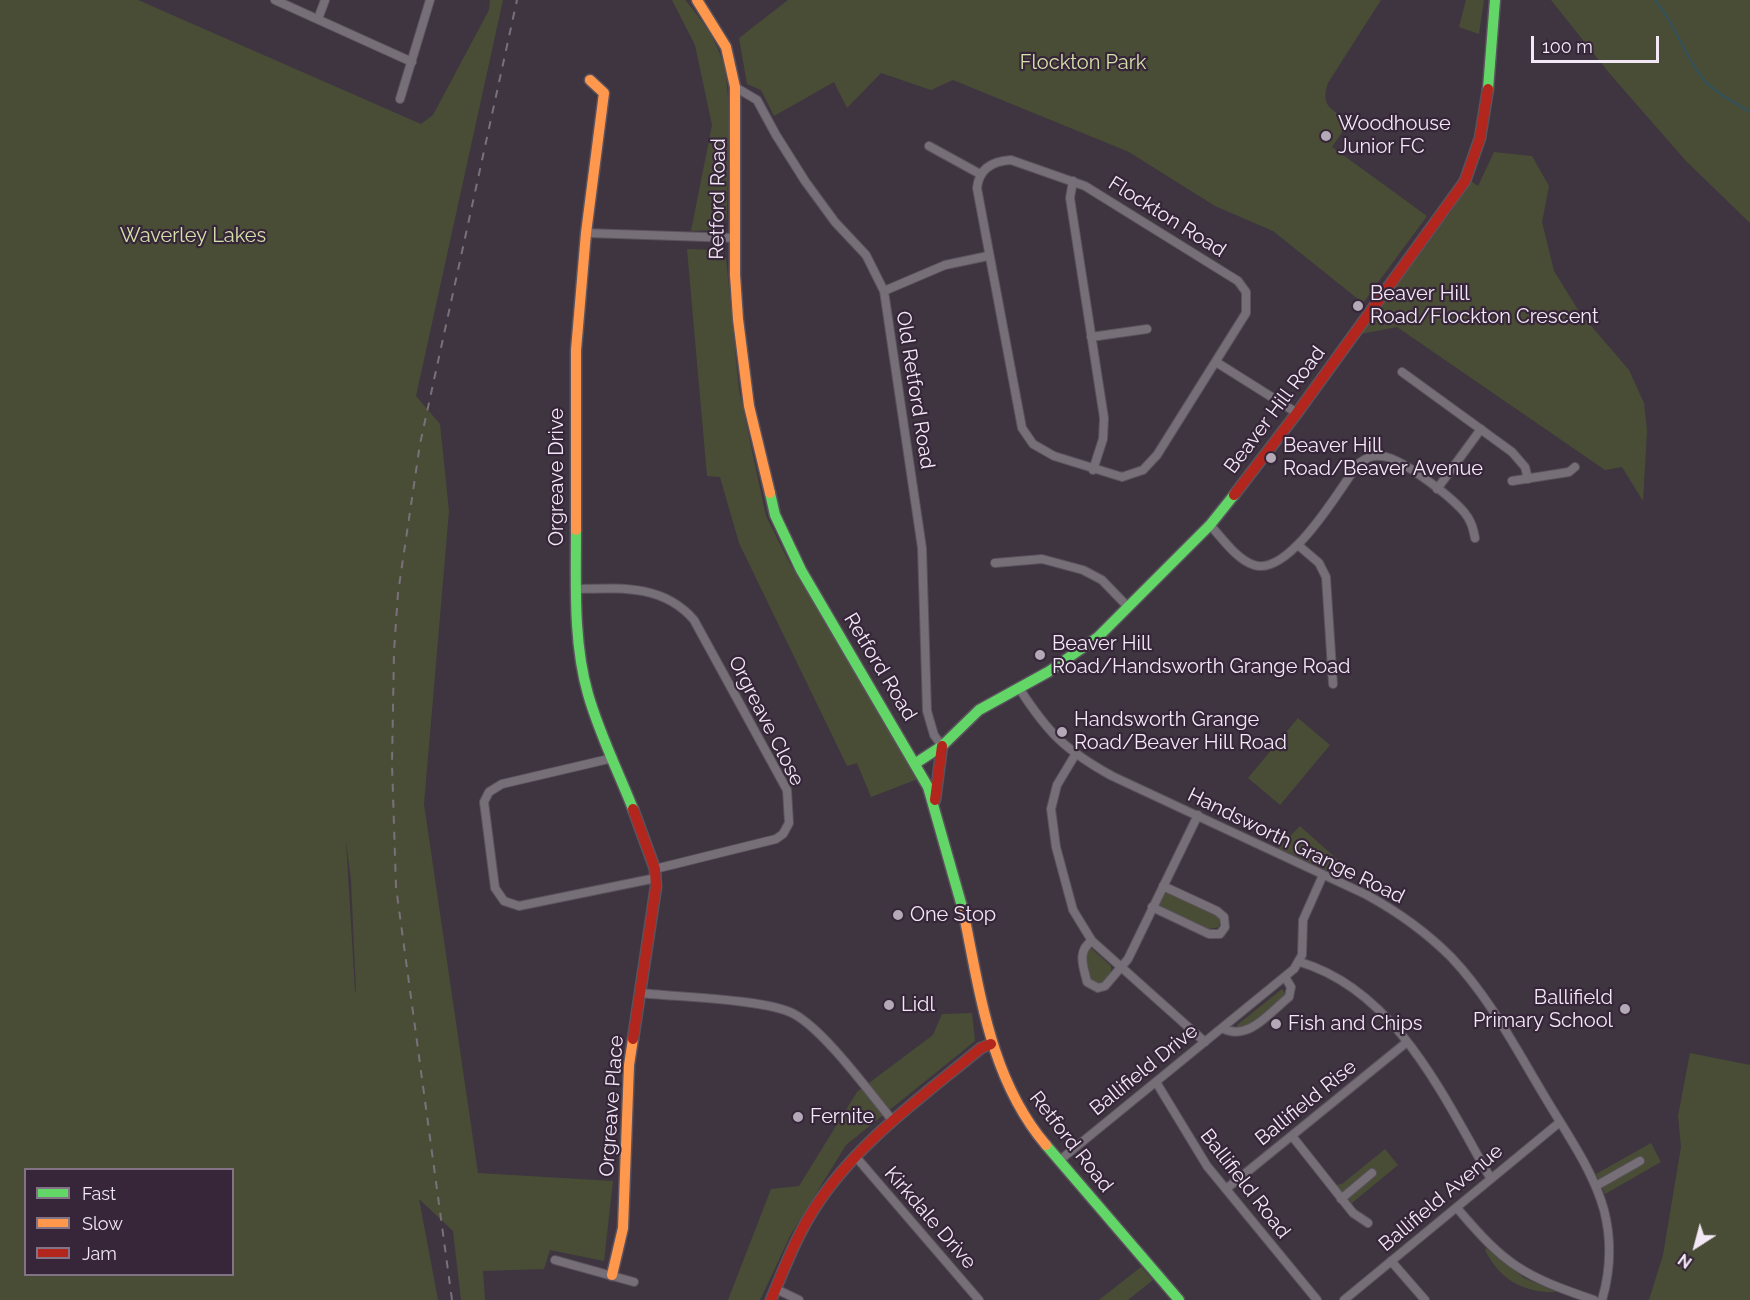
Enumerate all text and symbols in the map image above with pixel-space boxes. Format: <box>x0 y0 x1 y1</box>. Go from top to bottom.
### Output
scale bar <box>1534 24 1662 62</box>
text: 100 m <box>1542 36 1593 57</box>
park label: Flockton Park <box>1020 51 1146 75</box>
place label: Woodhouse Junior FC <box>1338 112 1451 159</box>
marker: Woodhouse Junior FC <box>1319 129 1333 143</box>
street label: Retford Road <box>705 138 731 260</box>
street label: Flockton Road <box>1104 171 1230 263</box>
park label: Waverley Lakes <box>120 224 266 248</box>
place label: Beaver Hill Road/Flockton Crescent <box>1370 282 1599 329</box>
marker: Beaver Hill Road/Flockton Crescent <box>1351 299 1365 313</box>
street label: Old Retford Road <box>891 309 939 471</box>
street label: Beaver Hill Road <box>1219 342 1331 478</box>
street label: Orgreave Drive <box>545 408 569 546</box>
place label: Beaver Hill Road/Beaver Avenue <box>1283 434 1483 481</box>
marker: Beaver Hill Road/Beaver Avenue <box>1264 451 1278 465</box>
street label: Retford Road <box>838 609 922 725</box>
place label: Beaver Hill Road/Handsworth Grange Road <box>1052 632 1350 679</box>
marker: Beaver Hill Road/Handsworth Grange Road <box>1033 648 1047 662</box>
street label: Orgreave Close <box>723 652 809 790</box>
place label: Handsworth Grange Road/Beaver Hill Road <box>1074 708 1287 755</box>
marker: Handsworth Grange Road/Beaver Hill Road <box>1055 725 1069 739</box>
street label: Handsworth Grange Road <box>1184 783 1408 909</box>
place label: One Stop <box>910 903 996 927</box>
marker: One Stop <box>891 908 905 922</box>
place label: Ballifield Primary School <box>1473 986 1613 1033</box>
place label: Lidl <box>901 993 935 1017</box>
marker: Lidl <box>882 998 896 1012</box>
marker: Ballifield Primary School <box>1618 1002 1632 1016</box>
place label: Fish and Chips <box>1288 1012 1422 1036</box>
marker: Fish and Chips <box>1269 1017 1283 1031</box>
street label: Ballifield Drive <box>1085 1019 1203 1121</box>
street label: Orgreave Place <box>595 1035 629 1177</box>
street label: Ballifield Rise <box>1251 1055 1361 1151</box>
street label: Retford Road <box>1024 1087 1118 1197</box>
place label: Fernite <box>810 1105 874 1129</box>
marker: Fernite <box>791 1110 805 1124</box>
street label: Ballifield Road <box>1195 1125 1295 1243</box>
street label: Ballifield Avenue <box>1374 1139 1508 1257</box>
street label: Kirkdale Drive <box>879 1162 981 1274</box>
legend <box>24 1168 234 1276</box>
text: Fast <box>82 1183 116 1204</box>
text: Slow <box>82 1213 123 1234</box>
north arrow <box>1666 1216 1726 1276</box>
text: Jam <box>82 1243 117 1264</box>
text: N <box>1675 1250 1696 1272</box>

